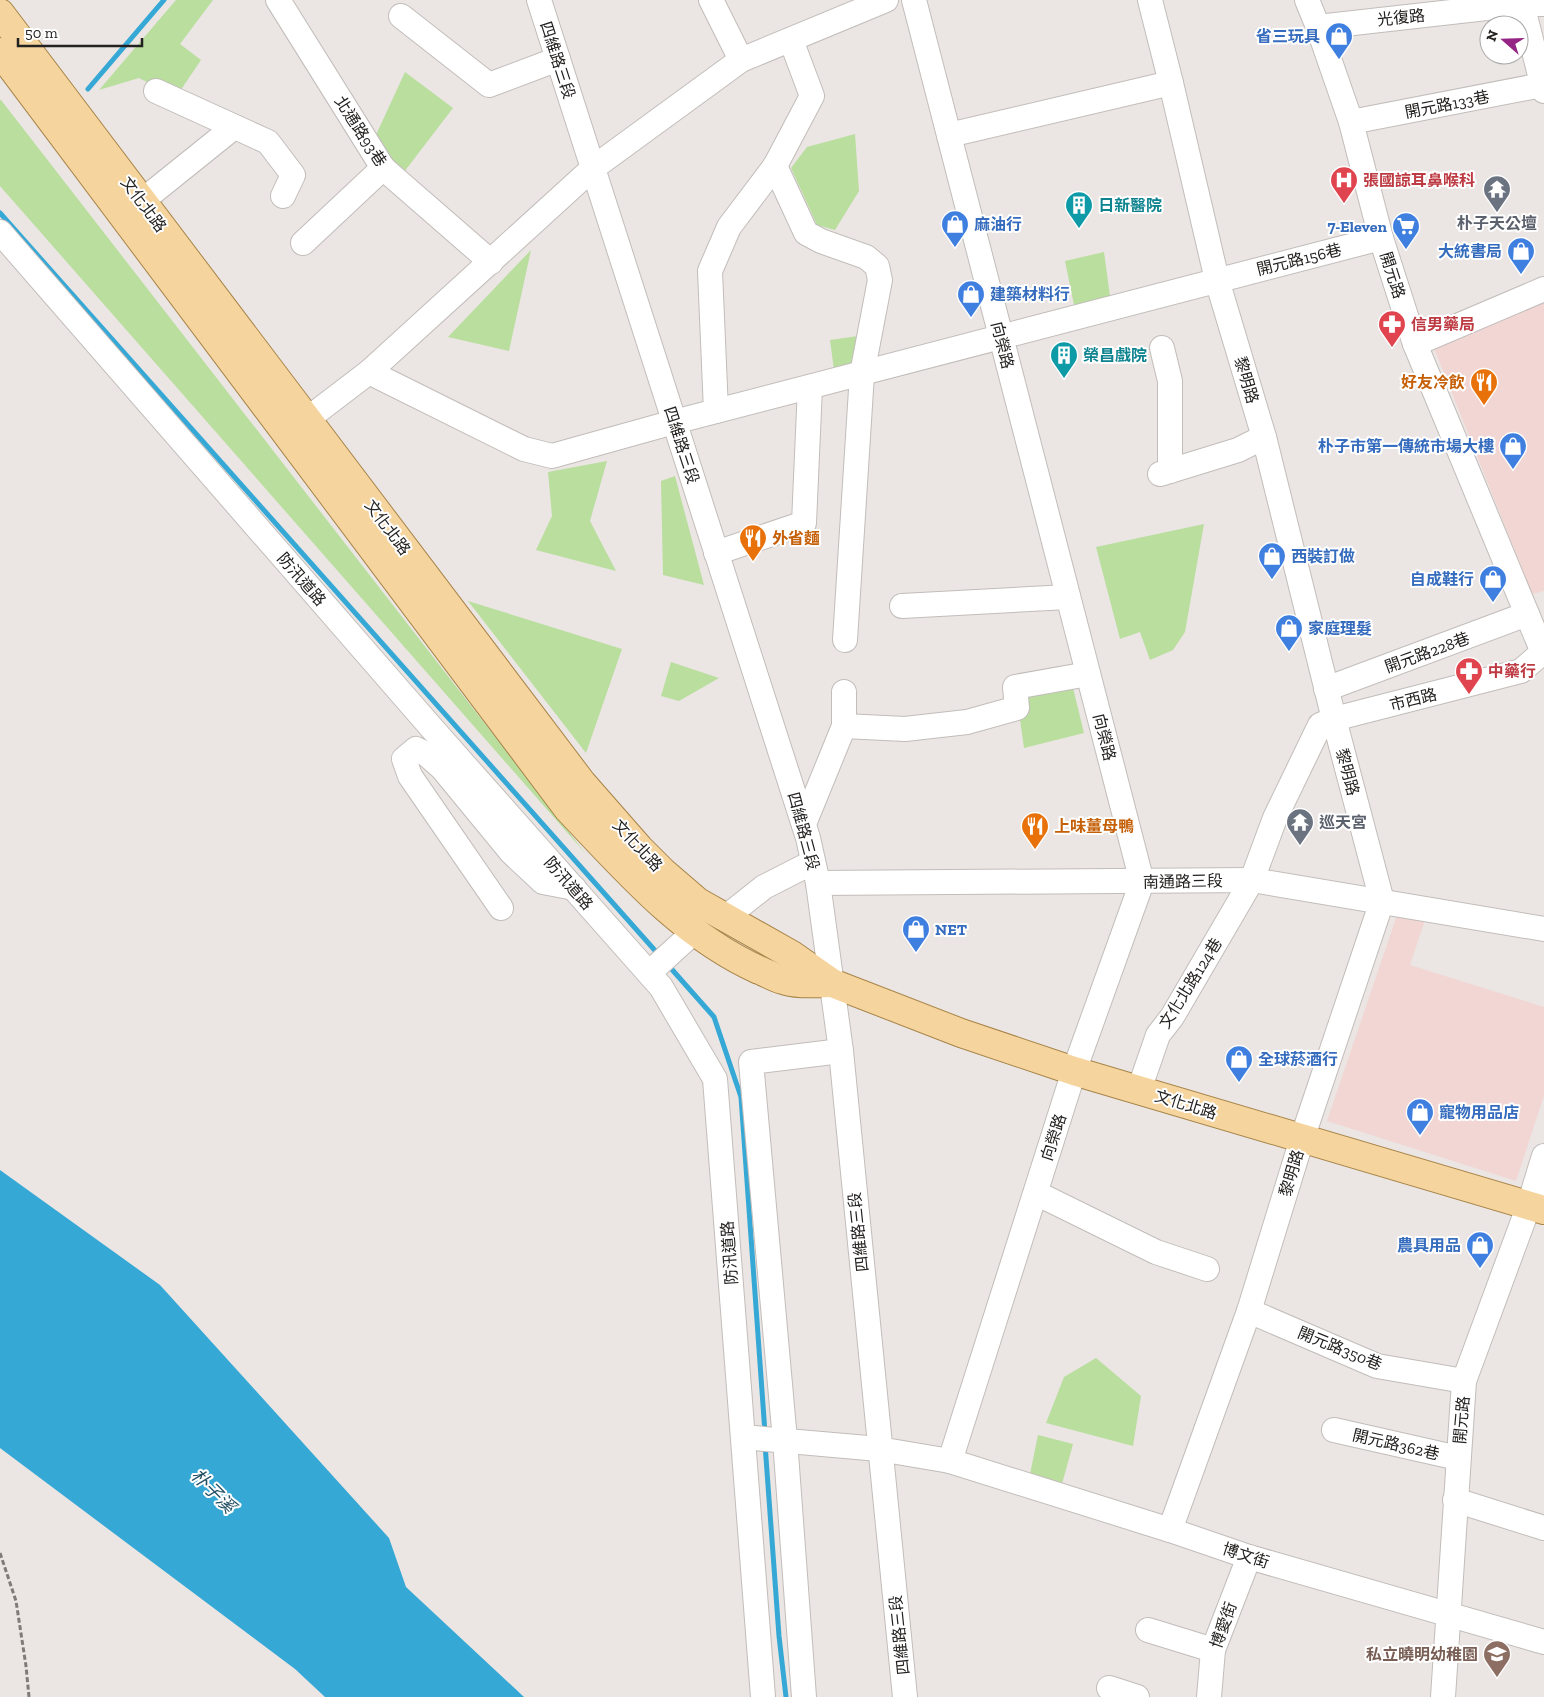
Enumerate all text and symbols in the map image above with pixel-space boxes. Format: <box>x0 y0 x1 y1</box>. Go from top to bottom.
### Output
street label: 光復路 <box>1376 6 1426 29</box>
scale bar <box>18 15 141 47</box>
north arrow <box>1479 15 1529 65</box>
street label: 四維路三段 <box>536 19 579 101</box>
shop icon: 省三玩具 <box>1324 21 1354 60</box>
text: 50 m <box>25 24 58 42</box>
place label: 省三玩具 <box>1256 27 1320 46</box>
text: N <box>1482 27 1502 44</box>
street label: 開元路133巷 <box>1403 87 1491 122</box>
street label: 北通路93巷 <box>331 92 390 170</box>
hospital icon: 張國諒耳鼻喉科 <box>1329 165 1359 204</box>
place label: 張國諒耳鼻喉科 <box>1363 171 1475 190</box>
street label: 文化北路 <box>117 173 170 236</box>
temple icon: 朴子天公壇 <box>1482 174 1512 213</box>
building icon: 日新醫院 <box>1064 190 1094 229</box>
place label: 日新醫院 <box>1098 196 1162 215</box>
shop icon: 麻油行 <box>940 209 970 248</box>
supermarket icon: 7-Eleven <box>1391 211 1421 250</box>
place label: 朴子天公壇 <box>1457 214 1537 233</box>
place label: 麻油行 <box>974 215 1022 234</box>
place label: 7-Eleven <box>1328 217 1387 236</box>
shop icon: 大統書局 <box>1506 236 1536 275</box>
street label: 開元路156巷 <box>1255 240 1344 279</box>
place label: 大統書局 <box>1438 242 1502 261</box>
street label: 開元路 <box>1376 249 1409 301</box>
shop icon: 建築材料行 <box>956 279 986 318</box>
place label: 建築材料行 <box>990 285 1070 304</box>
pharmacy icon: 信男藥局 <box>1377 309 1407 348</box>
place label: 信男藥局 <box>1411 315 1475 334</box>
street label: 向榮路 <box>987 320 1018 371</box>
building icon: 榮昌戲院 <box>1049 340 1079 379</box>
place label: 榮昌戲院 <box>1083 346 1147 365</box>
street label: 黎明路 <box>1231 354 1262 406</box>
restaurant icon: 好友冷飲 <box>1469 367 1499 406</box>
place label: 好友冷飲 <box>1401 373 1465 392</box>
street label: 四維路三段 <box>660 404 703 486</box>
shop icon: 朴子市第一傳統市場大樓 <box>1498 431 1528 470</box>
place label: 朴子市第一傳統市場大樓 <box>1318 437 1494 456</box>
street label: 文化北路 <box>361 496 414 559</box>
restaurant icon: 外省麵 <box>738 523 768 562</box>
place label: 外省麵 <box>772 529 820 548</box>
shop icon: 西裝訂做 <box>1257 541 1287 580</box>
place label: 西裝訂做 <box>1291 547 1355 566</box>
street label: 防汛道路 <box>273 549 330 610</box>
shop icon: 自成鞋行 <box>1478 564 1508 603</box>
place label: 自成鞋行 <box>1410 570 1474 589</box>
shop icon: 家庭理髮 <box>1274 613 1304 652</box>
place label: 家庭理髮 <box>1308 619 1372 638</box>
street label: 開元路228巷 <box>1382 628 1472 677</box>
pharmacy icon: 中藥行 <box>1454 656 1484 695</box>
place label: 中藥行 <box>1488 662 1536 681</box>
street label: 市西路 <box>1388 684 1439 715</box>
street label: 向榮路 <box>1089 712 1120 763</box>
street label: 黎明路 <box>1332 746 1363 798</box>
street label: 四維路三段 <box>784 790 823 872</box>
temple icon: 巡天宮 <box>1285 807 1315 846</box>
restaurant icon: 上味薑母鴨 <box>1020 811 1050 850</box>
place label: 巡天宮 <box>1319 813 1367 832</box>
street label: 文化北路 <box>609 815 666 875</box>
place label: 上味薑母鴨 <box>1054 817 1134 836</box>
street label: 防汛道路 <box>540 853 597 914</box>
street label: 南通路三段 <box>1143 871 1223 892</box>
shop icon: NET <box>901 914 931 953</box>
place label: NET <box>935 920 968 939</box>
street label: 文化北路124巷 <box>1155 935 1226 1032</box>
shop icon: 全球菸酒行 <box>1224 1044 1254 1083</box>
place label: 全球菸酒行 <box>1258 1050 1338 1069</box>
street label: 文化北路 <box>1152 1086 1219 1123</box>
shop icon: 寵物用品店 <box>1405 1097 1435 1136</box>
place label: 寵物用品店 <box>1439 1103 1519 1122</box>
street label: 向榮路 <box>1037 1111 1070 1163</box>
street label: 黎明路 <box>1275 1147 1308 1199</box>
street label: 四維路三段 <box>845 1191 872 1273</box>
street label: 防汛道路 <box>718 1220 741 1286</box>
shop icon: 農具用品 <box>1465 1230 1495 1269</box>
place label: 農具用品 <box>1397 1236 1461 1255</box>
street label: 開元路350巷 <box>1295 1323 1385 1374</box>
street label: 開元路 <box>1450 1395 1473 1445</box>
street label: 開元路362巷 <box>1351 1425 1441 1464</box>
water label: 朴子溪 <box>186 1464 242 1520</box>
street label: 博文街 <box>1220 1539 1272 1572</box>
street label: 四維路三段 <box>886 1594 913 1676</box>
street label: 博愛街 <box>1206 1599 1241 1651</box>
school or university icon: 私立曉明幼稚園 <box>1482 1639 1512 1678</box>
place label: 私立曉明幼稚園 <box>1366 1645 1478 1664</box>

